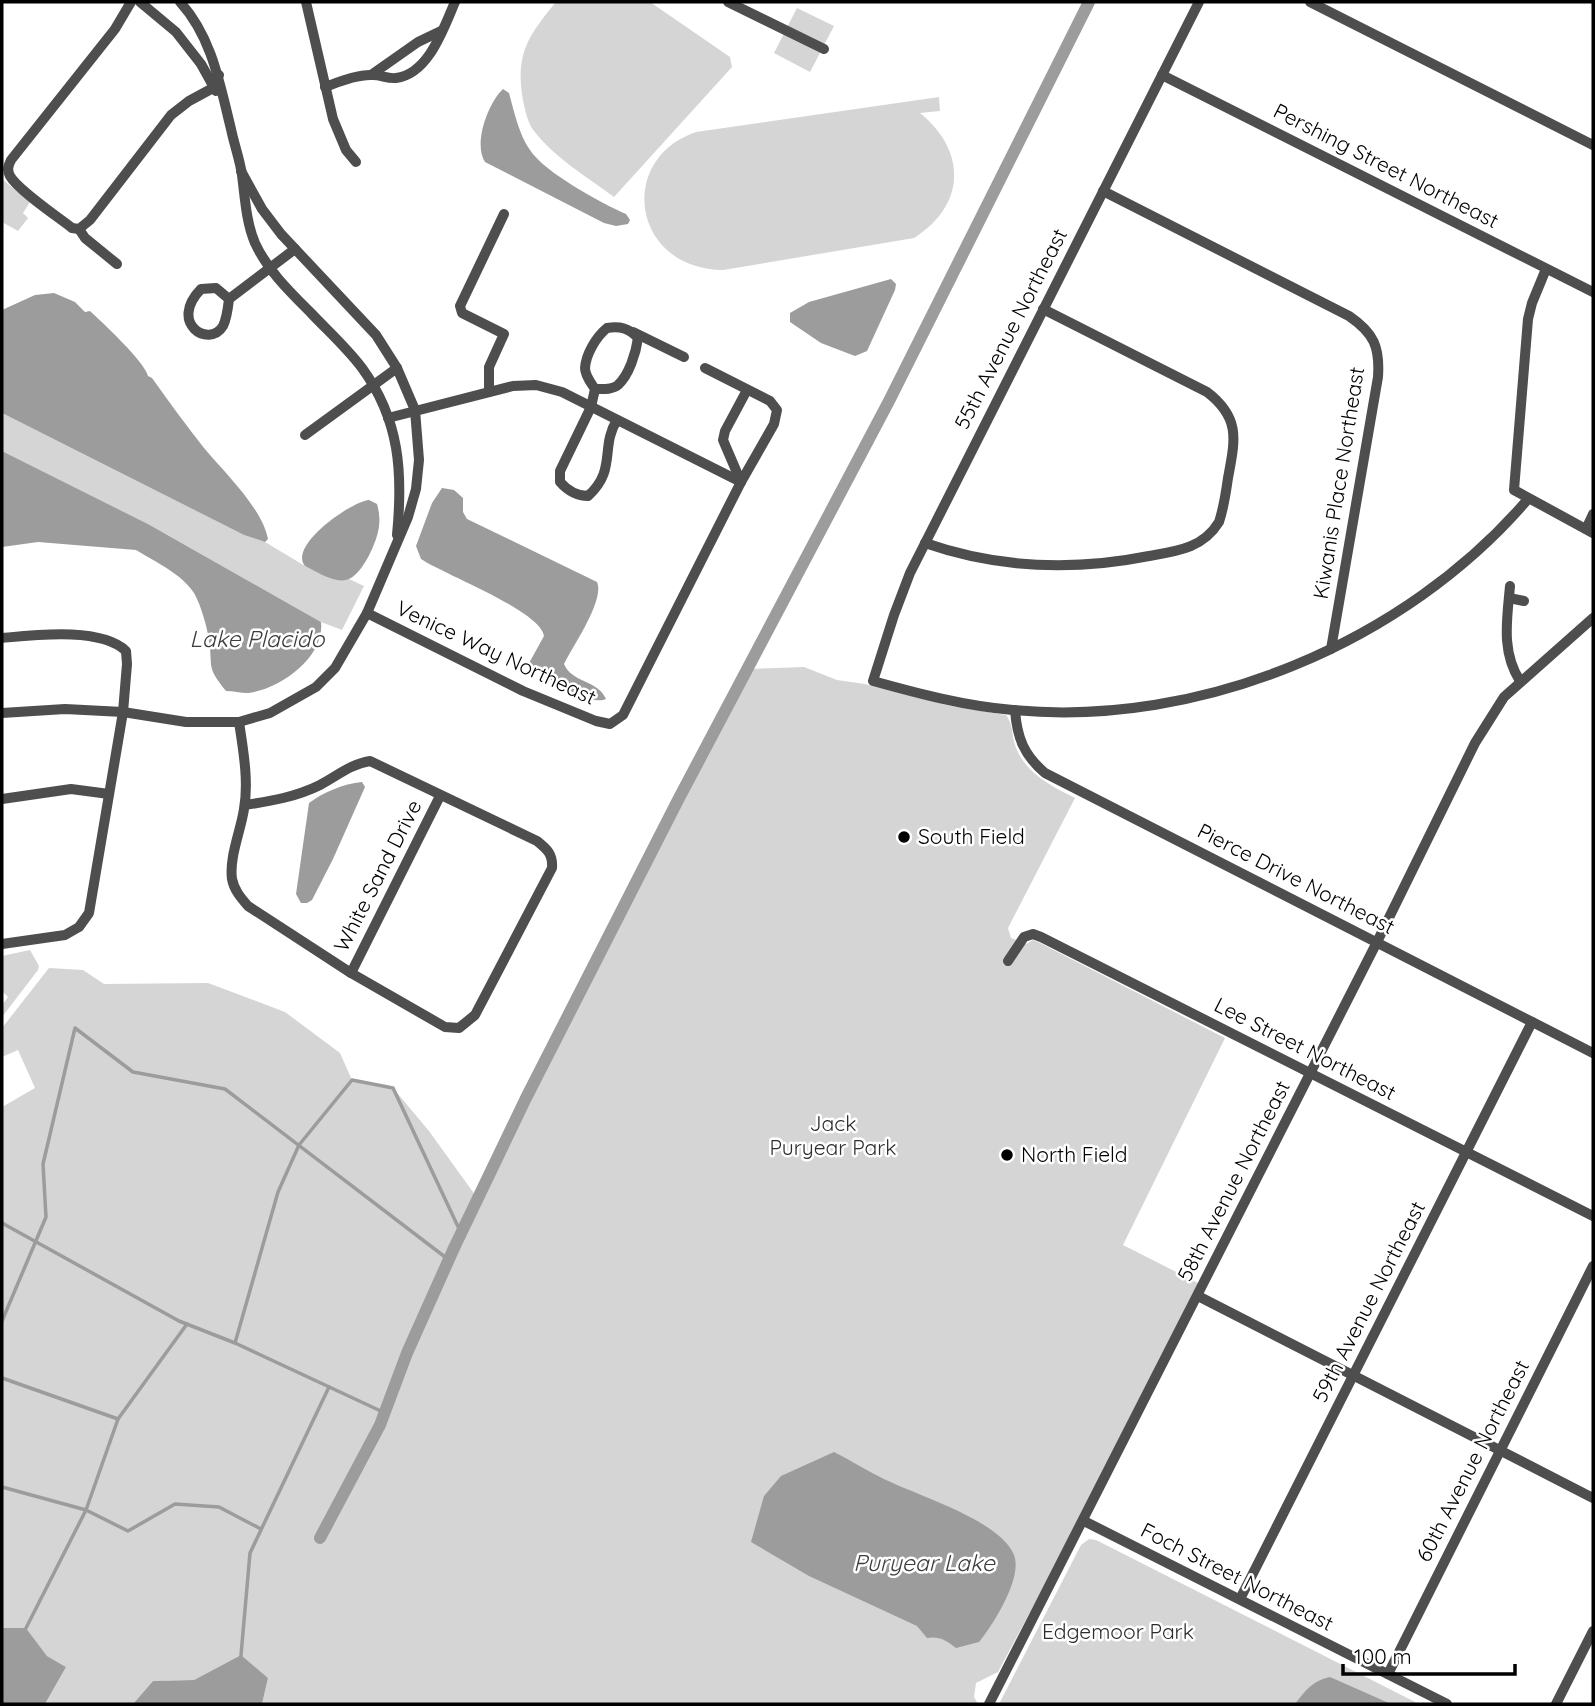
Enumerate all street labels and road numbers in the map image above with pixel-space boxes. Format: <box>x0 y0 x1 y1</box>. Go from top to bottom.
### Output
street label: Pershing Street Northeast <box>1269 97 1503 233</box>
street label: 55th Avenue Northeast <box>948 224 1072 433</box>
street label: Kiwanis Place Northeast <box>1307 365 1369 601</box>
street label: Venice Way Northeast <box>392 594 601 710</box>
street label: White Sand Drive <box>328 795 427 956</box>
street label: Pierce Drive Northeast <box>1193 817 1399 939</box>
street label: Lee Street Northeast <box>1210 991 1401 1105</box>
street label: 58th Avenue Northeast <box>1171 1076 1295 1285</box>
street label: 59th Avenue Northeast <box>1306 1197 1430 1406</box>
street label: 60th Avenue Northeast <box>1410 1355 1534 1566</box>
street label: Foch Street Northeast <box>1137 1516 1338 1636</box>

